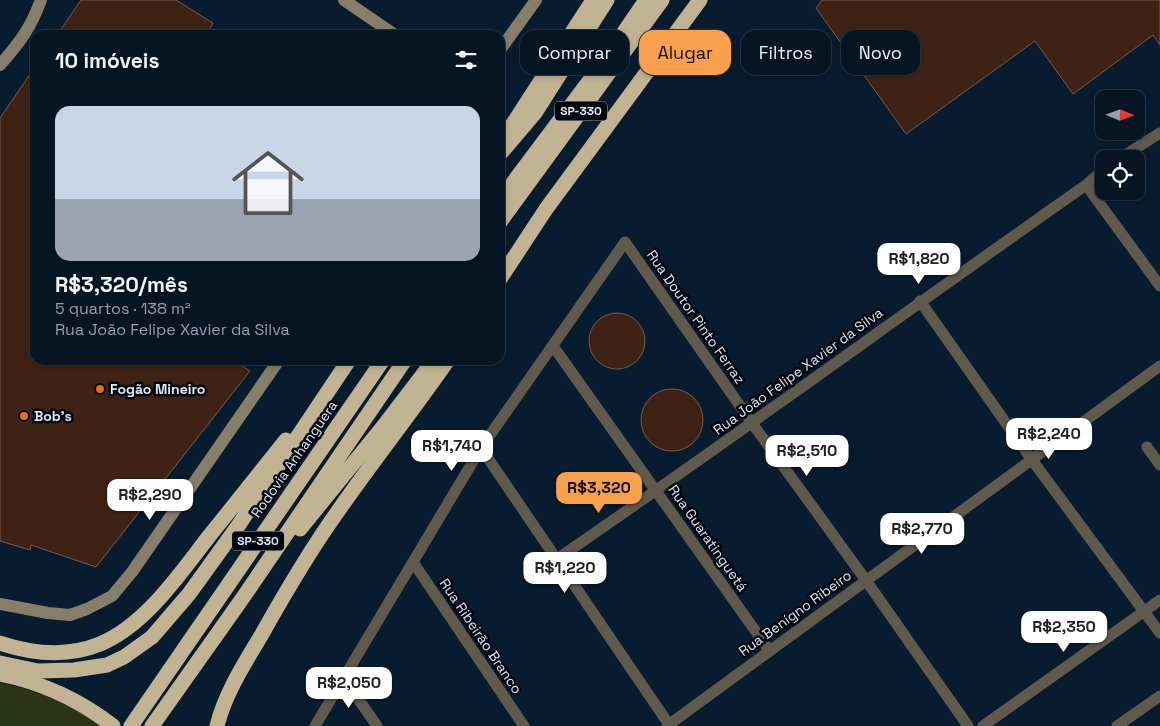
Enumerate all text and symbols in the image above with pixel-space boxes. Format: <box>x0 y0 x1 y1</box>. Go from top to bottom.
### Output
chip: Comprar <box>520 30 629 75</box>
chip: Alugar <box>639 30 731 75</box>
chip: Filtros <box>741 30 831 75</box>
chip: Novo <box>841 30 920 75</box>
icon: filters <box>452 46 480 74</box>
text: 10 imóveis <box>55 47 159 74</box>
north arrow <box>1095 90 1145 140</box>
map controls <box>1095 90 1145 200</box>
road number: SP-330 <box>555 102 607 120</box>
icon: home <box>223 138 313 228</box>
button: locate <box>1095 150 1145 200</box>
pin: R$1,820 <box>873 242 965 285</box>
street label: Rua Doutor Pinto Ferraz <box>643 247 749 387</box>
text: R$1,820 <box>888 248 950 269</box>
text: R$3,320/mês <box>55 271 188 298</box>
text: 5 quartos · 138 m² <box>55 298 191 319</box>
street label: Rua João Felipe Xavier da Silva <box>710 303 886 439</box>
text: Rua João Felipe Xavier da Silva <box>55 319 290 340</box>
place label: Fogão Mineiro <box>110 380 205 398</box>
marker: Fogão Mineiro <box>94 383 106 395</box>
street label: Rodovia Anhanguera <box>247 397 341 521</box>
place label: Bob's <box>34 407 72 425</box>
marker: Bob's <box>18 410 30 422</box>
pin: R$2,240 <box>1003 418 1095 460</box>
text: R$2,240 <box>1017 423 1081 444</box>
pin: R$1,740 <box>406 430 498 472</box>
pin: R$2,510 <box>761 434 853 477</box>
text: R$1,740 <box>422 435 482 456</box>
text: R$2,510 <box>777 440 837 461</box>
pin: R$3,320 <box>553 472 645 514</box>
text: R$3,320 <box>567 477 631 498</box>
pin: R$2,290 <box>104 478 196 521</box>
street label: Rua Guaratinguetá <box>664 481 752 595</box>
text: R$2,290 <box>118 484 182 505</box>
pin: R$2,770 <box>876 512 968 555</box>
text: R$2,770 <box>891 518 953 539</box>
road number: SP-330 <box>232 532 284 550</box>
pin: R$1,220 <box>519 552 611 594</box>
text: R$1,220 <box>534 557 596 578</box>
street label: Rua Benígno Ribeiro <box>735 566 855 660</box>
street label: Rua Ribeirão Branco <box>436 575 526 697</box>
pin: R$2,350 <box>1018 610 1110 653</box>
text: R$2,350 <box>1032 616 1096 637</box>
pin: R$2,050 <box>303 666 395 709</box>
text: R$2,050 <box>317 672 381 693</box>

